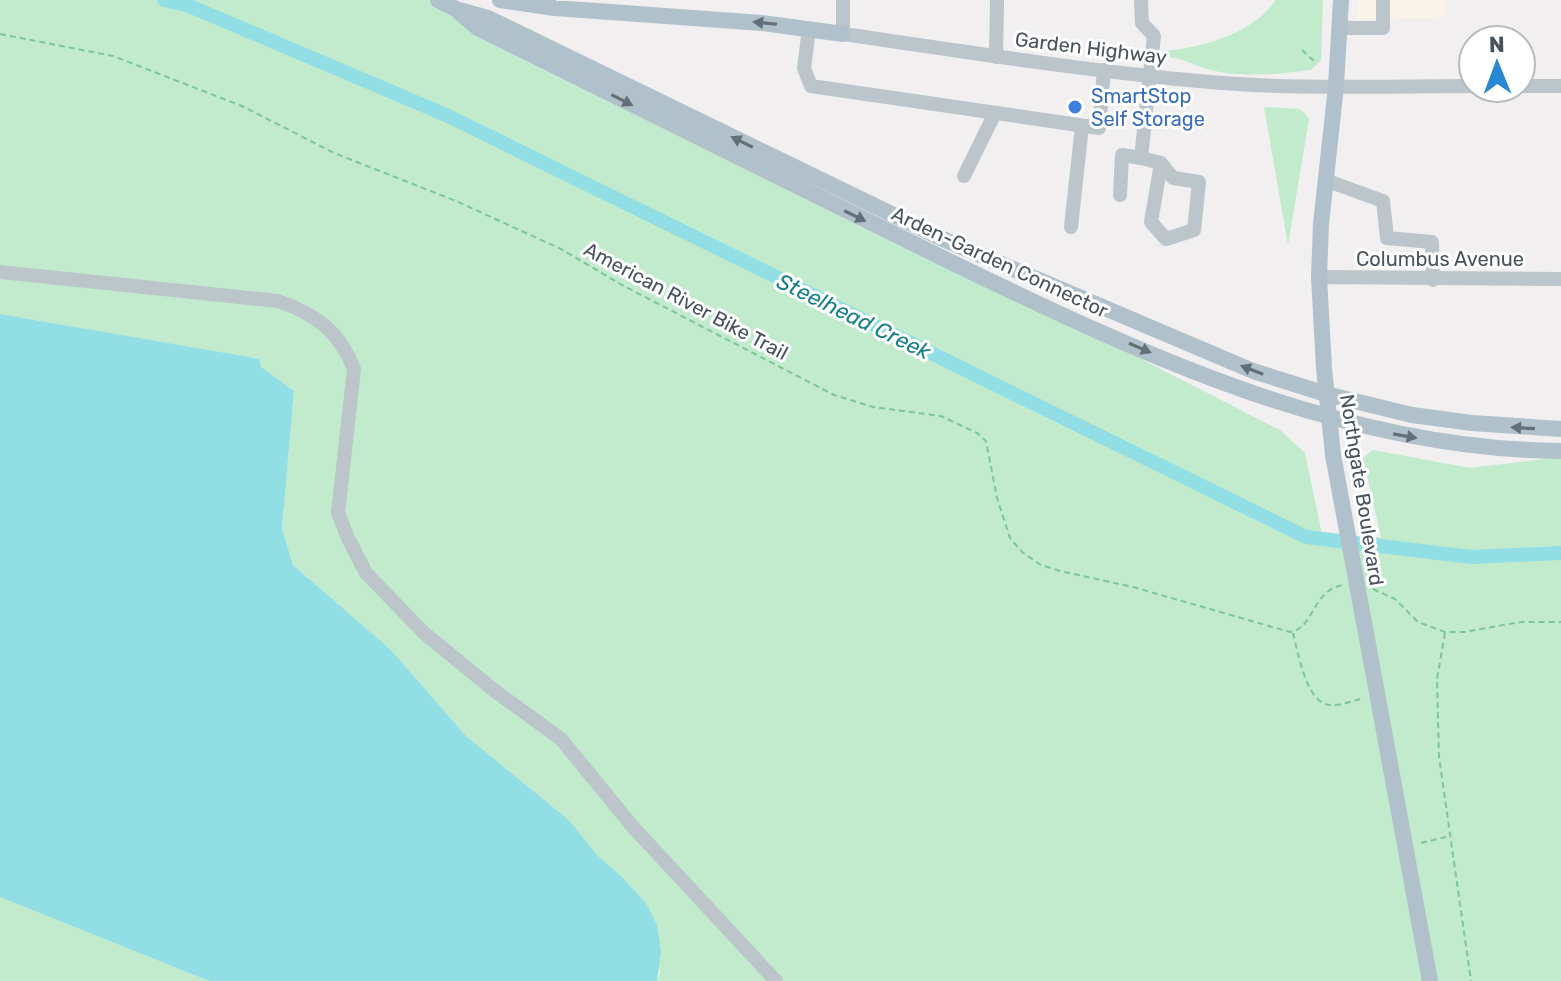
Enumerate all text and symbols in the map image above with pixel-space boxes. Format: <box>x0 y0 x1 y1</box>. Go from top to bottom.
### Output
one-way arrow <box>753 17 778 30</box>
north arrow <box>1457 24 1537 104</box>
street label: Garden Highway <box>1014 27 1168 69</box>
text: N <box>1489 31 1505 58</box>
place label: SmartStop Self Storage <box>1091 84 1205 131</box>
one-way arrow <box>611 93 634 107</box>
marker: SmartStop Self Storage <box>1066 98 1084 116</box>
one-way arrow <box>730 135 753 149</box>
street label: Arden-Garden Connector <box>888 201 1112 323</box>
one-way arrow <box>843 209 866 222</box>
street label: American River Bike Trail <box>580 237 792 365</box>
street label: Columbus Avenue <box>1356 247 1524 271</box>
water label: Steelhead Creek <box>772 268 936 366</box>
one-way arrow <box>1128 342 1152 355</box>
one-way arrow <box>1240 363 1264 376</box>
street label: Northgate Boulevard <box>1335 393 1389 587</box>
one-way arrow <box>1510 421 1535 434</box>
one-way arrow <box>1392 430 1417 442</box>

